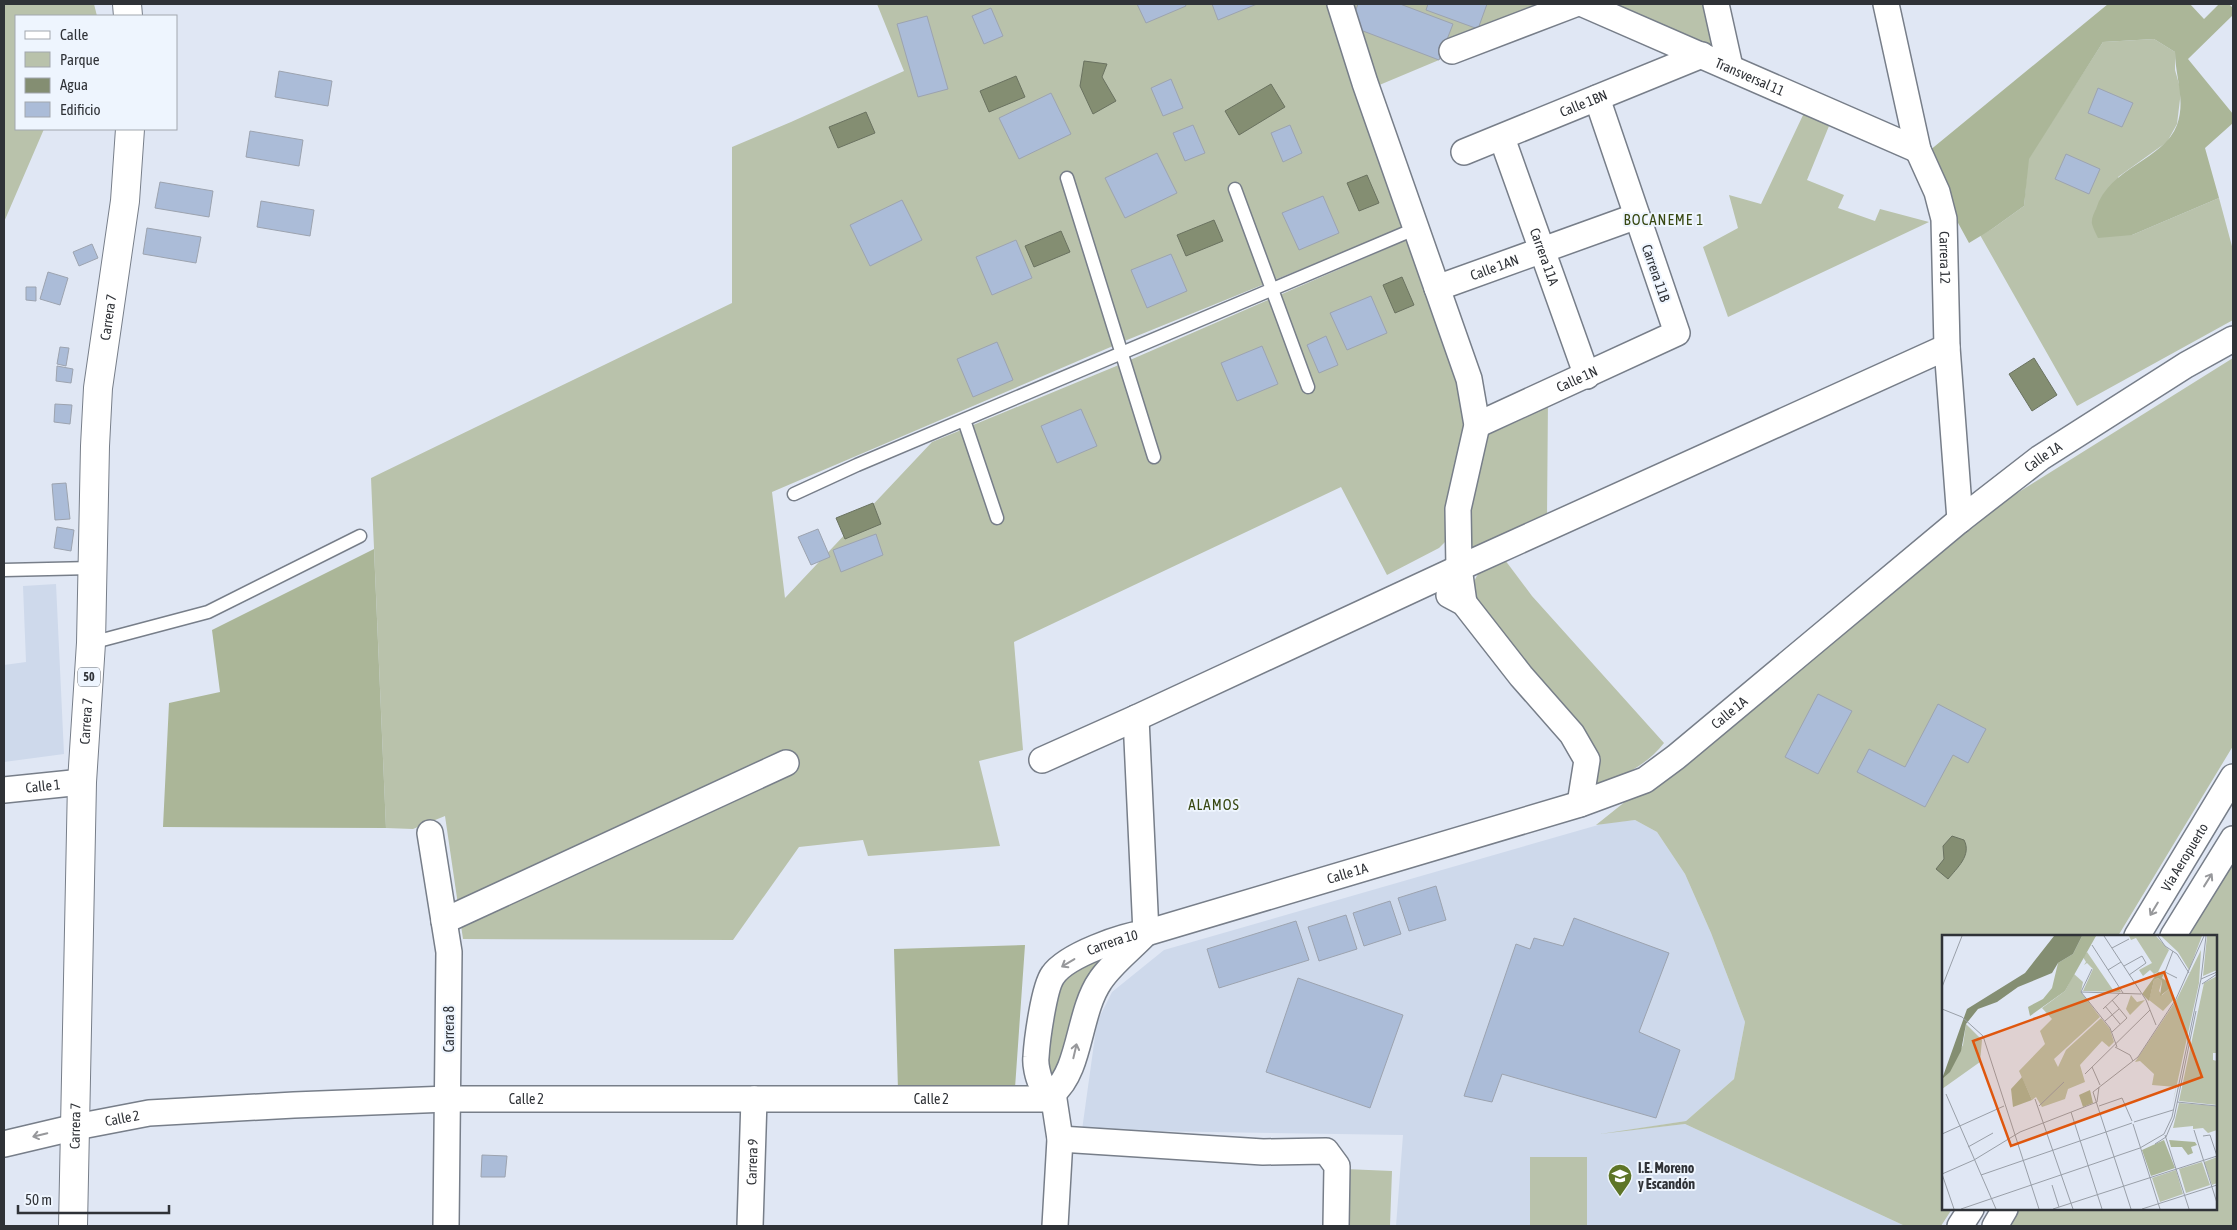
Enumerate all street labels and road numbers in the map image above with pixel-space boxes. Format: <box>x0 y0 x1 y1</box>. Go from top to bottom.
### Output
street label: Transversal 11 <box>1713 55 1787 99</box>
street label: Calle 1BN <box>1557 86 1610 120</box>
street label: Carrera 11A <box>1527 226 1562 288</box>
street label: Carrera 12 <box>1936 231 1954 284</box>
street label: Carrera 11B <box>1639 242 1673 304</box>
street label: Calle 1AN <box>1468 251 1521 283</box>
street label: Carrera 7 <box>97 293 119 341</box>
street label: Calle 1N <box>1554 363 1600 395</box>
street label: Calle 1A <box>2021 438 2065 475</box>
road number: 50 <box>78 668 100 686</box>
street label: Calle 1A <box>1708 693 1751 732</box>
street label: Carrera 7 <box>76 698 95 745</box>
street label: Calle 1 <box>25 776 61 796</box>
street label: Vía Aeropuerto <box>2158 820 2211 894</box>
street label: Calle 1A <box>1325 860 1370 887</box>
street label: Carrera 10 <box>1084 926 1140 959</box>
street label: Carrera 8 <box>441 1005 457 1052</box>
street label: Calle 2 <box>509 1091 544 1107</box>
street label: Calle 2 <box>914 1091 949 1107</box>
street label: Carrera 7 <box>67 1103 83 1149</box>
street label: Calle 2 <box>103 1107 141 1129</box>
street label: Carrera 9 <box>743 1139 761 1185</box>

